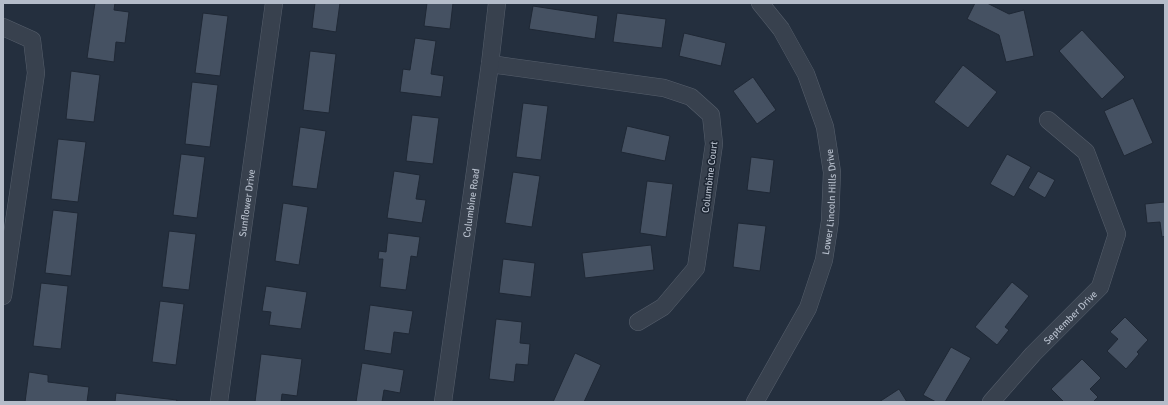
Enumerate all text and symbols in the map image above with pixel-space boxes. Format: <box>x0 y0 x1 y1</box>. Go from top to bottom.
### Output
street label: Columbine Court <box>700 140 720 214</box>
street label: Lower Lincoln Hills Drive <box>820 148 839 256</box>
street label: Sunflower Drive <box>237 168 258 238</box>
street label: Columbine Road <box>461 168 482 238</box>
street label: September Drive <box>1041 288 1100 347</box>

